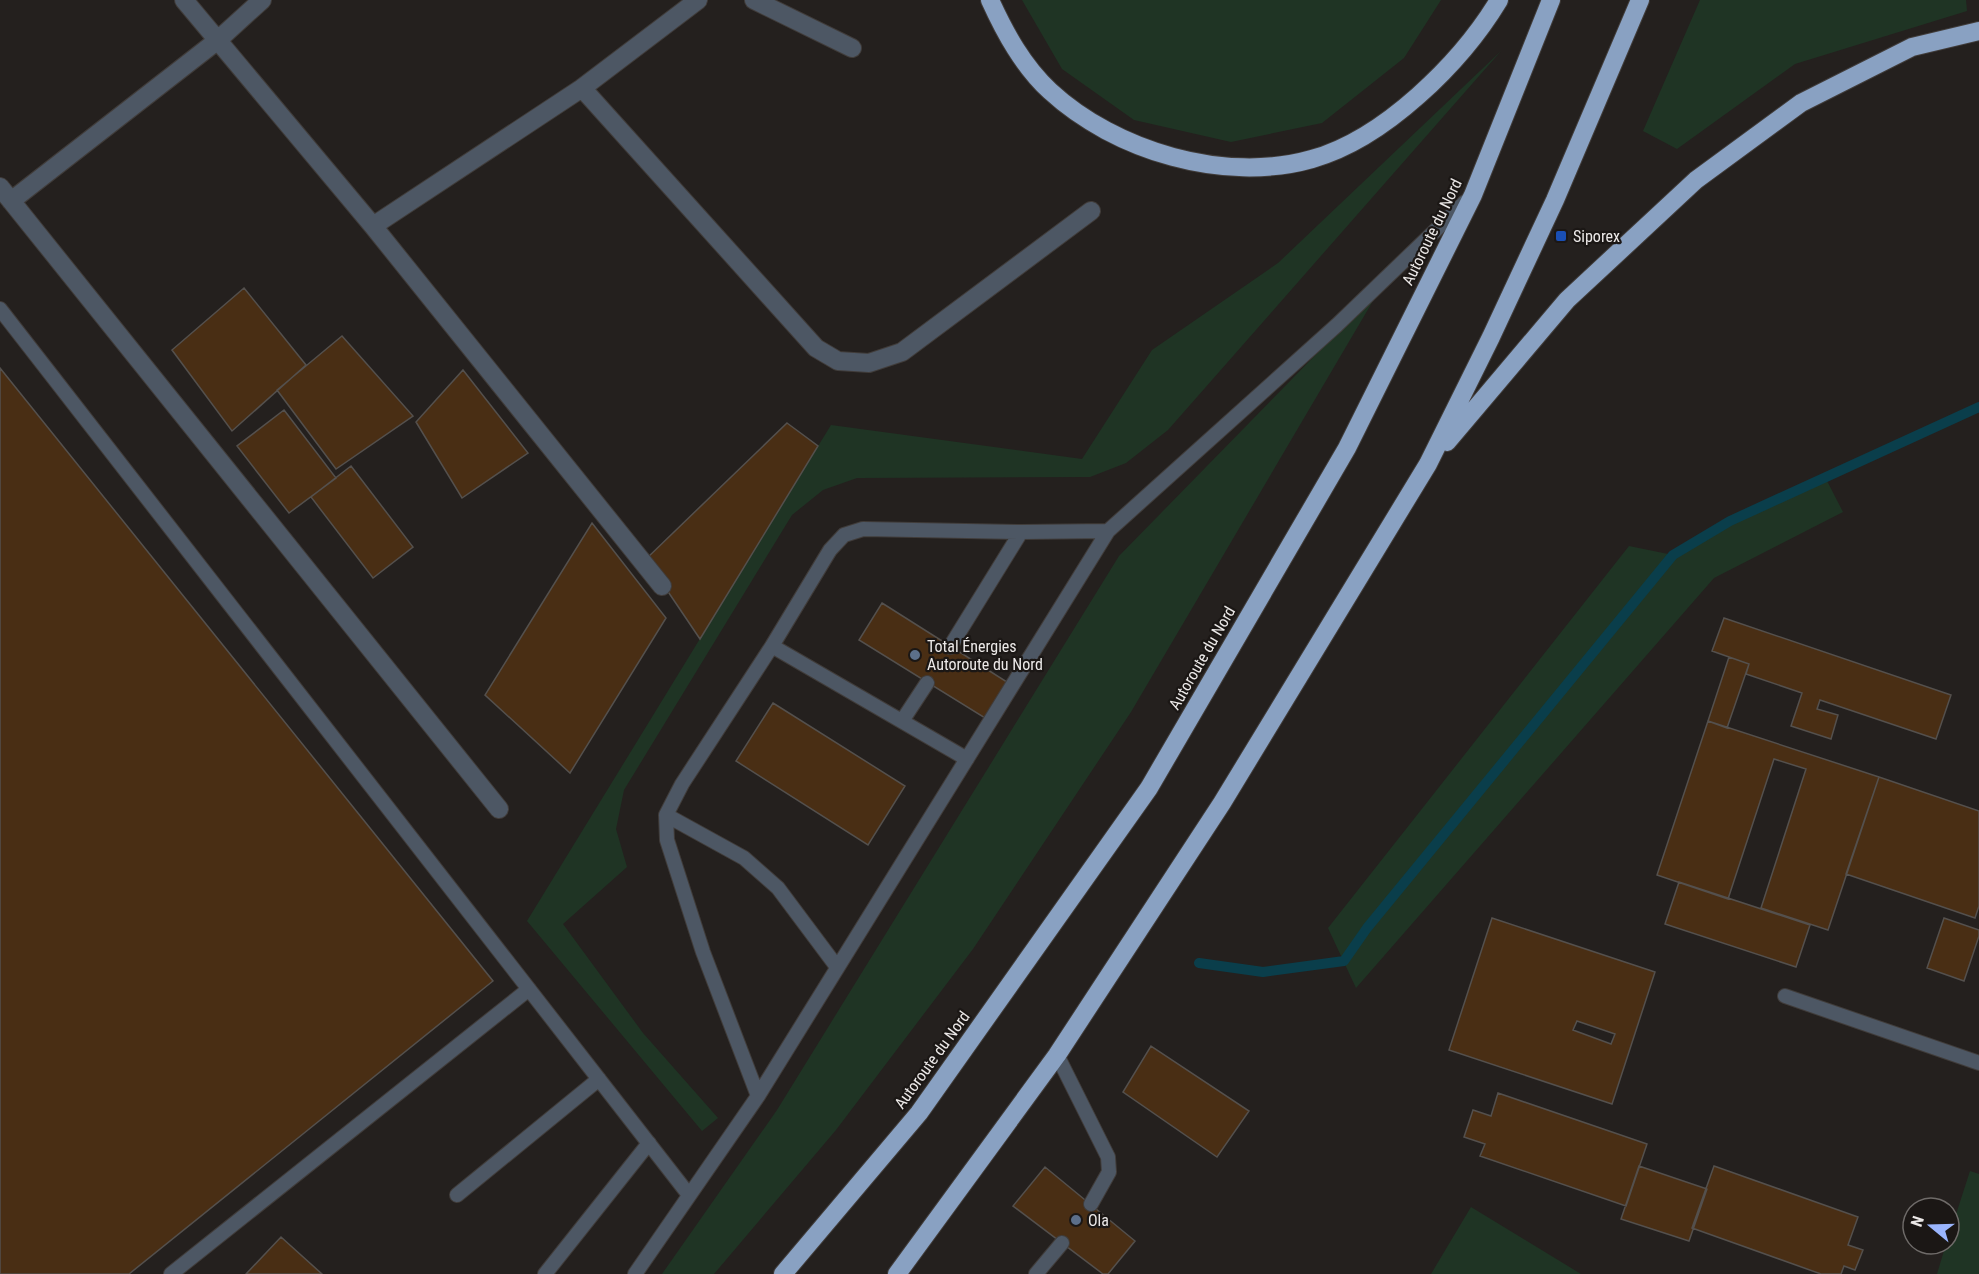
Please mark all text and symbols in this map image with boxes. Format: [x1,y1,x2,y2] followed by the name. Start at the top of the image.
[1398,176,1466,288] street label: Autoroute du Nord
[1573,227,1620,246] place label: Siporex
[1554,229,1568,243] marker: Siporex
[1165,603,1239,713] street label: Autoroute du Nord
[927,637,1043,674] place label: Total Énergies Autoroute du Nord
[908,648,922,662] marker: Total Énergies Autoroute du Nord
[890,1008,974,1112] street label: Autoroute du Nord
[1901,1196,1961,1256] north arrow
[1088,1211,1109,1230] place label: Ola
[1069,1213,1083,1227] marker: Ola
[1907,1214,1928,1229] text: N

